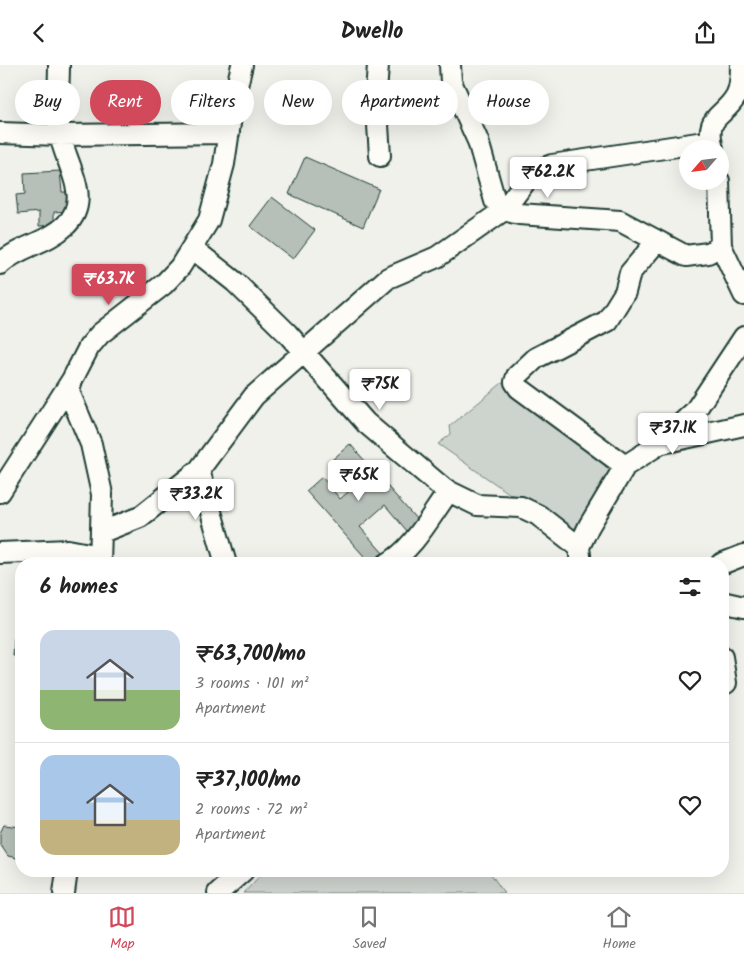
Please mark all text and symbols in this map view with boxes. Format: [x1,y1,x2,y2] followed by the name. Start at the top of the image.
[341,15,403,50] text: Dwello
[25,19,53,47] icon: back
[691,19,719,47] icon: share
[15,80,80,125] chip: Buy
[90,80,161,125] chip: Rent
[171,80,254,125] chip: Filters
[264,80,332,125] chip: New
[342,80,458,125] chip: Apartment
[468,80,549,125] chip: House
[679,140,729,190] north arrow
[679,140,729,190] map controls
[507,157,589,199] pin: ₹62.2K
[521,160,575,185] text: ₹62.2K
[68,263,150,306] pin: ₹63.7K
[83,267,135,292] text: ₹63.7K
[350,369,410,411] pin: ₹75K
[360,372,400,397] text: ₹75K
[632,413,714,455] pin: ₹37.1K
[649,416,697,441] text: ₹37.1K
[329,459,389,502] pin: ₹65K
[339,463,379,488] text: ₹65K
[155,479,237,521] pin: ₹33.2K
[169,482,223,507] text: ₹33.2K
[40,571,118,604] text: 6 homes
[676,573,704,601] icon: filters
[195,638,306,671] text: ₹63,700/mo
[80,650,140,710] icon: home
[676,666,704,694] icon: heart
[195,671,309,696] text: 3 rooms · 101 m²
[195,696,266,721] text: Apartment
[195,764,301,797] text: ₹37,100/mo
[80,775,140,835] icon: home
[676,791,704,819] icon: heart
[195,797,307,822] text: 2 rooms · 72 m²
[195,822,266,847] text: Apartment
[108,903,136,955] tab: Map
[353,903,386,955] tab: Saved
[603,903,636,955] tab: Home

